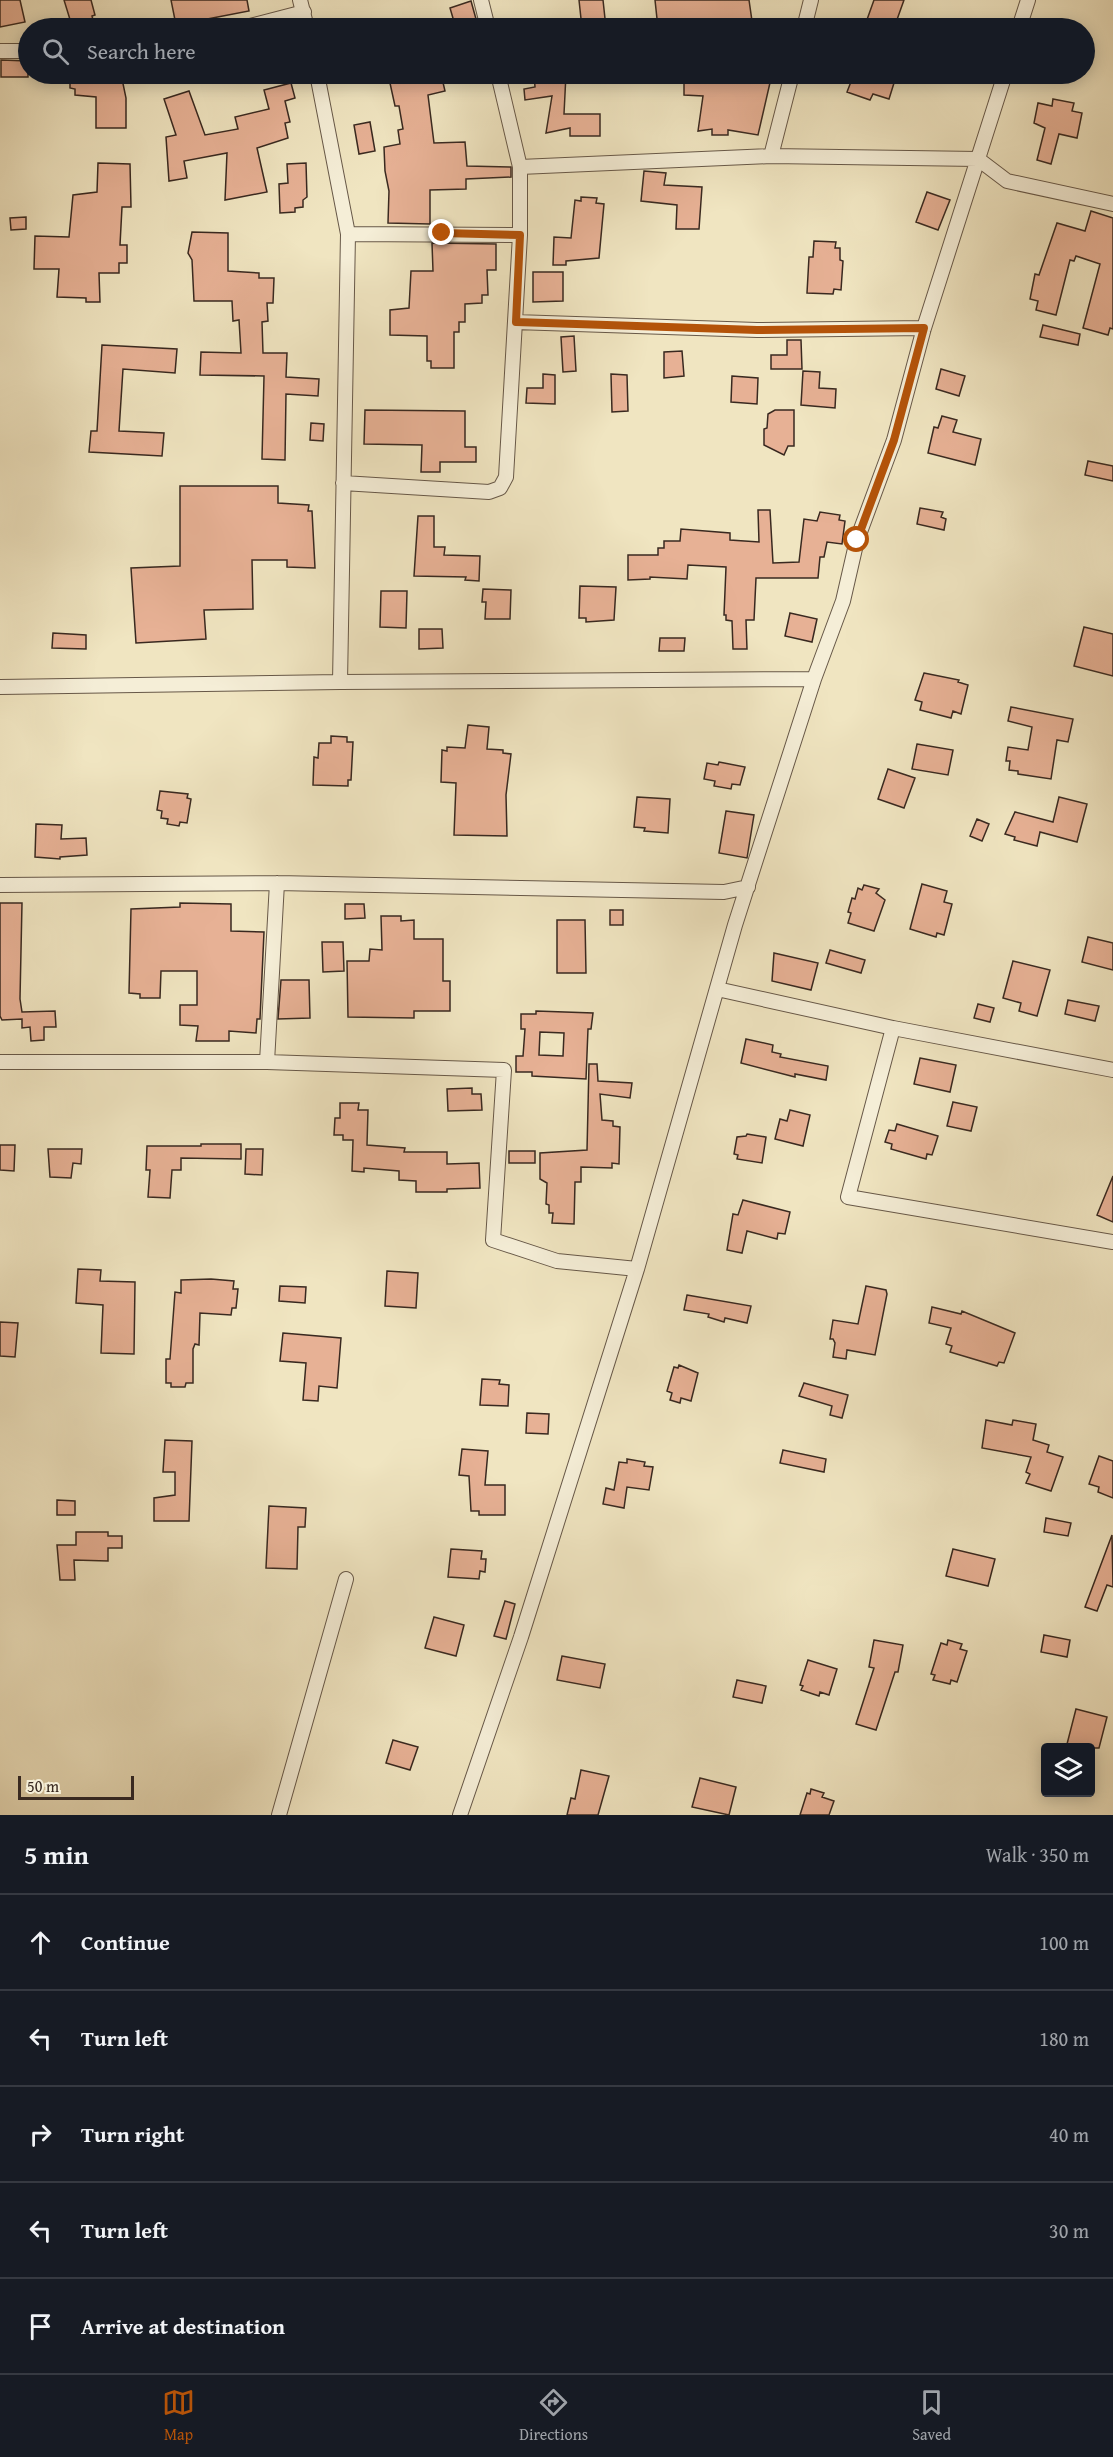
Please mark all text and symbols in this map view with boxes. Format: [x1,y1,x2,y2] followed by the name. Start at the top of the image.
[18,18,1095,84] search box
[39,35,72,68] icon: search
[87,35,196,67] text: Search here
[428,219,454,245] route end
[843,526,869,552] route start
[1041,1743,1095,1797] map controls
[1041,1743,1095,1797] button: layers
[18,1773,134,1800] scale bar
[27,1774,59,1798] text: 50 m
[24,1835,89,1874] text: 5 min
[986,1840,1089,1869] text: Walk · 350 m
[24,1926,57,1959] icon: ahead
[81,1926,170,1958] text: Continue
[1039,1928,1089,1957] text: 100 m
[24,2022,57,2055] icon: left
[81,2022,168,2054] text: Turn left
[1039,2024,1089,2053] text: 180 m
[24,2118,57,2151] icon: right
[81,2118,184,2150] text: Turn right
[1049,2120,1089,2149] text: 40 m
[24,2214,57,2247] icon: left
[81,2214,168,2246] text: Turn left
[1049,2216,1089,2245] text: 30 m
[24,2310,57,2343] icon: arrive
[81,2310,285,2342] text: Arrive at destination
[162,2386,195,2446] tab: Map
[519,2386,588,2446] tab: Directions
[912,2386,951,2446] tab: Saved

